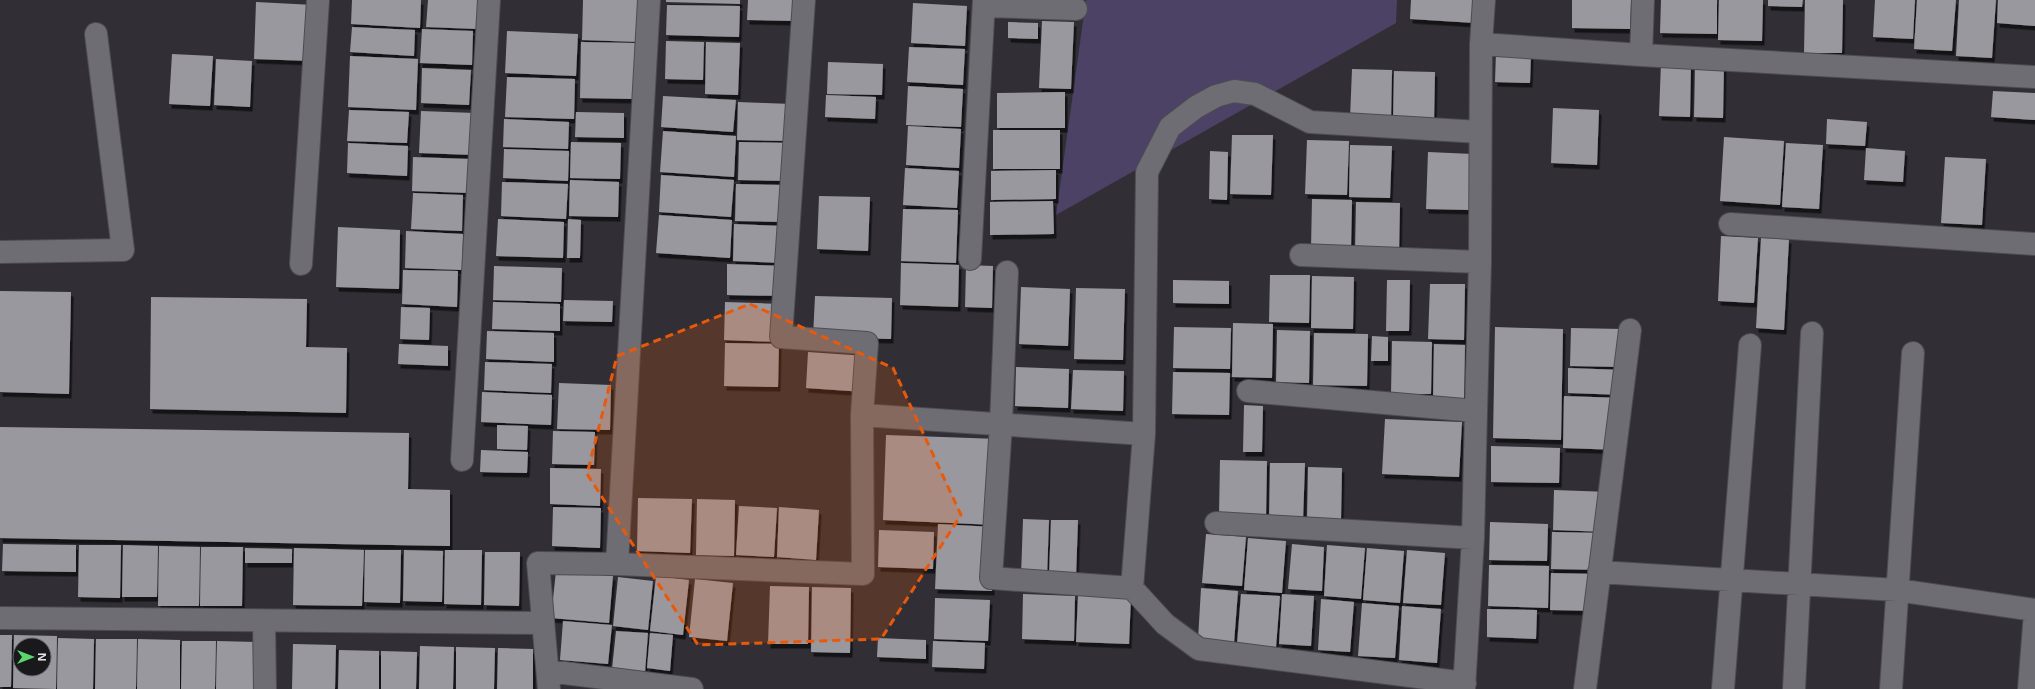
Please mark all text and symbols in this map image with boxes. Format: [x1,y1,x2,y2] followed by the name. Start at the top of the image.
[12,637,52,677] north arrow
[35,653,50,661] text: N

